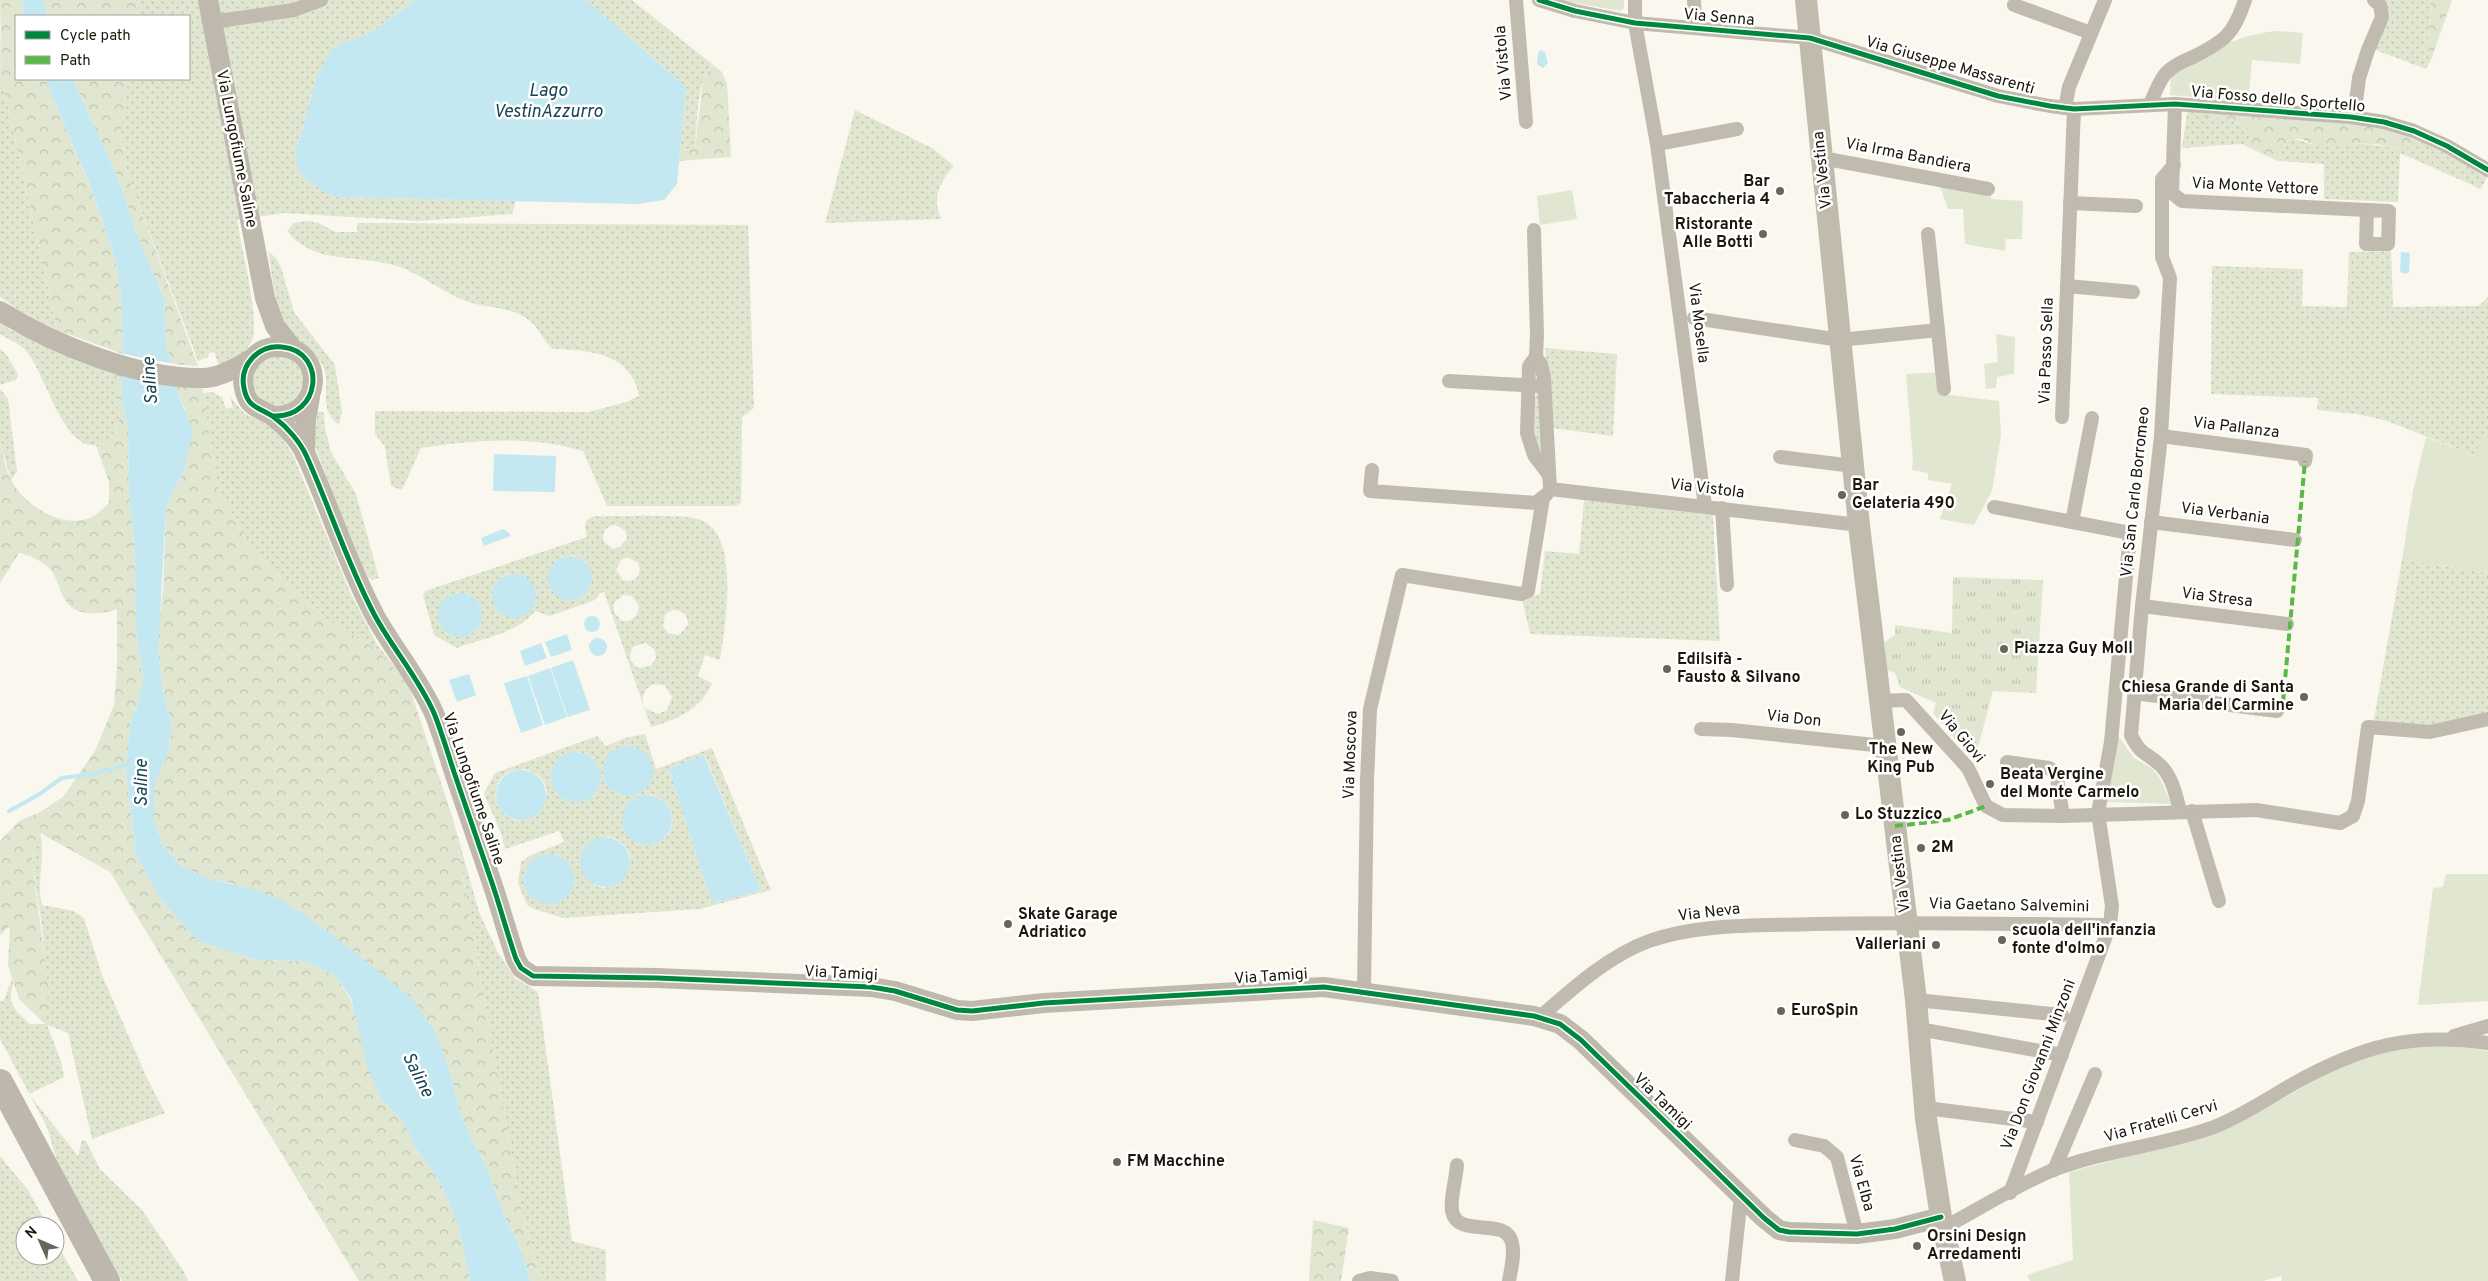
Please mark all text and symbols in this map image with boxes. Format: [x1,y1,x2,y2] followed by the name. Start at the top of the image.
[1683,5,1755,31] street label: Via Senna
[15,15,190,80] legend
[1491,25,1517,101] street label: Via Vistola
[60,27,131,46] text: Cycle path
[1863,32,2037,100] street label: Via Giuseppe Massarenti
[60,52,91,71] text: Path
[211,68,261,230] street label: Via Lungofiume Saline
[494,80,603,124] water label: Lago VestinAzzurro
[2190,82,2366,118] street label: Via Fosso dello Sportello
[1809,130,1837,210] street label: Via Vestina
[1843,134,1973,178] street label: Via Irma Bandiera
[1664,172,1770,210] place label: Bar Tabaccheria 4
[2191,174,2319,200] street label: Via Monte Vettore
[1774,185,1786,197] marker: Bar Tabaccheria 4
[1675,215,1753,253] place label: Ristorante Alle Botti
[1757,228,1769,240] marker: Ristorante Alle Botti
[1683,282,1713,364] street label: Via Mosella
[2035,297,2059,405] street label: Via Passo Sella
[138,356,164,406] water label: Saline
[2117,406,2155,578] street label: Via San Carlo Borromeo
[2191,413,2281,443] street label: Via Pallanza
[1668,474,1746,504] street label: Via Vistola
[1852,476,1955,514] place label: Bar Gelateria 490
[1836,489,1848,501] marker: Bar Gelateria 490
[2180,499,2270,529] street label: Via Verbania
[2180,584,2254,612] street label: Via Stresa
[2014,639,2133,659] place label: Piazza Guy Moll
[1998,643,2010,655] marker: Piazza Guy Moll
[1677,650,1801,688] place label: Edilsifà - Fausto & Silvano
[1661,663,1673,675] marker: Edilsifà - Fausto & Silvano
[2121,678,2294,716] place label: Chiesa Grande di Santa Maria del Carmine
[2298,691,2310,703] marker: Chiesa Grande di Santa Maria del Carmine
[1765,706,1823,732] street label: Via Don
[1933,706,1989,768] street label: Via Giovi
[437,710,509,868] street label: Via Lungofiume Saline
[1339,710,1363,800] street label: Via Moscova
[1895,726,1907,738] marker: The New King Pub
[1867,740,1935,778] place label: The New King Pub
[131,758,154,807] water label: Saline
[2000,765,2139,803] place label: Beata Vergine del Monte Carmelo
[1984,778,1996,790] marker: Beata Vergine del Monte Carmelo
[1855,805,1942,825] place label: Lo Stuzzico
[1839,809,1851,821] marker: Lo Stuzzico
[1886,834,1916,914] street label: Via Vestina
[1931,838,1954,858] place label: 2M
[1915,842,1927,854] marker: 2M
[1928,895,2090,917] street label: Via Gaetano Salvemini
[1677,899,1741,927] street label: Via Neva
[1018,905,1118,943] place label: Skate Garage Adriatico
[1002,918,1014,930] marker: Skate Garage Adriatico
[2012,921,2156,959] place label: scuola dell'infanzia fonte d'olmo
[1996,934,2008,946] marker: scuola dell'infanzia fonte d'olmo
[1855,935,1926,955] place label: Valleriani
[1930,939,1942,951] marker: Valleriani
[804,962,878,986] street label: Via Tamigi
[1234,964,1308,990] street label: Via Tamigi
[1997,977,2081,1153] street label: Via Don Giovanni Minzoni
[1791,1001,1859,1021] place label: EuroSpin
[1775,1005,1787,1017] marker: EuroSpin
[396,1048,438,1102] water label: Saline
[1629,1069,1695,1135] street label: Via Tamigi
[2102,1096,2220,1148] street label: Via Fratelli Cervi
[1127,1152,1225,1172] place label: FM Macchine
[1843,1152,1879,1214] street label: Via Elba
[1111,1156,1123,1168] marker: FM Macchine
[15,1216,65,1266] north arrow
[22,1223,41,1242] text: N
[1927,1227,2027,1265] place label: Orsini Design Arredamenti
[1911,1240,1923,1252] marker: Orsini Design Arredamenti

